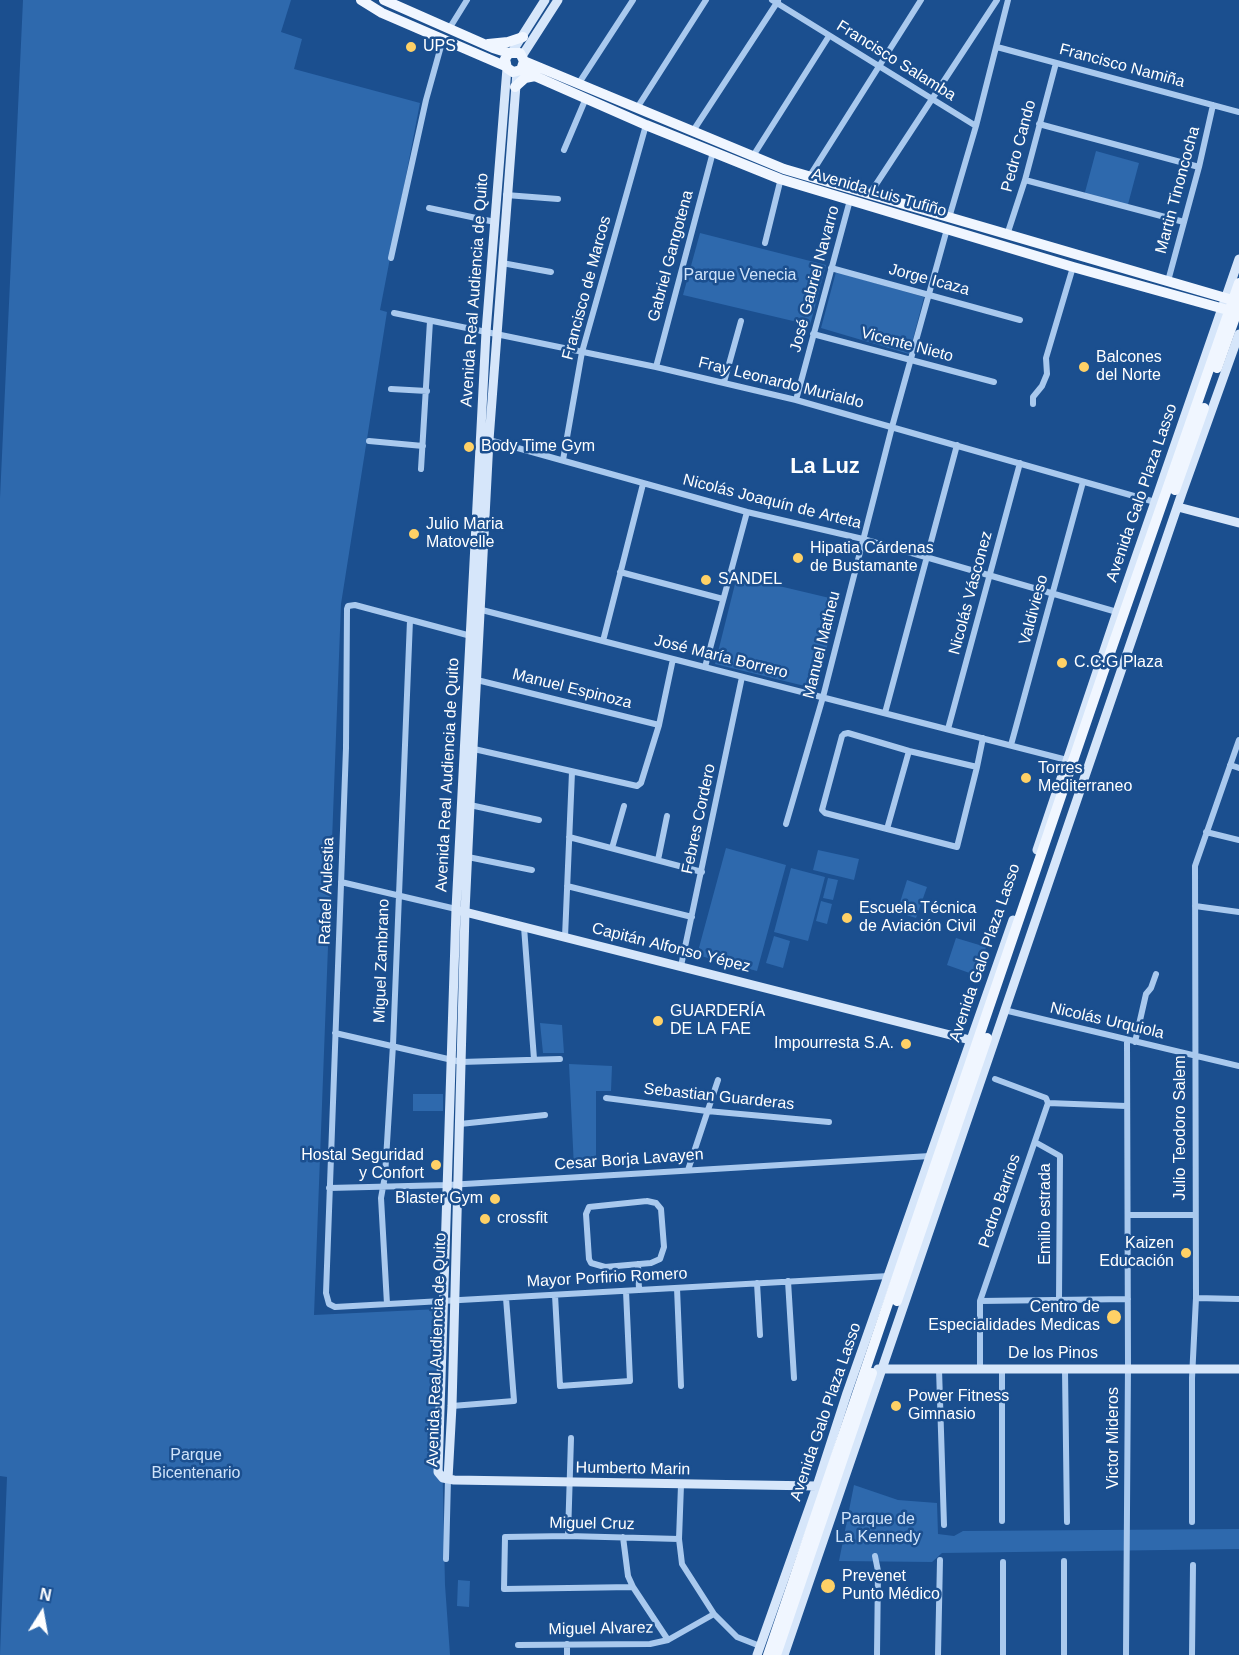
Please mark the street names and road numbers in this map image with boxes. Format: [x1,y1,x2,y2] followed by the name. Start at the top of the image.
[833,17,959,105] street label: Francisco Salamba
[1057,40,1187,92] street label: Francisco Namiña
[998,98,1040,194] street label: Pedro Cando
[1152,124,1204,256] street label: Martin Tinoncocha
[809,165,949,221] street label: Avenida Luis Tufiño
[457,172,493,408] street label: Avenida Real Audiencia de Quito
[644,188,698,324] street label: Gabriel Gangotena
[786,204,844,354] street label: José Gabriel Navarro
[559,214,615,362] street label: Francisco de Marcos
[887,260,971,300] street label: Jorge Icaza
[859,323,955,367] street label: Vicente Nieto
[696,353,866,413] street label: Fray Leonardo Murialdo
[1102,401,1182,585] street label: Avenida Galo Plaza Lasso
[681,471,863,533] street label: Nicolás Joaquín de Arteta
[945,529,997,657] street label: Nicolás Vásconez
[1015,573,1053,647] street label: Valdivieso
[799,589,845,701] street label: Manuel Matheu
[652,631,790,683] street label: José María Borrero
[432,657,464,893] street label: Avenida Real Audiencia de Quito
[510,665,634,713] street label: Manuel Espinoza
[678,762,720,876] street label: Febres Cordero
[316,837,338,945] street label: Rafael Aulestia
[945,861,1025,1045] street label: Avenida Galo Plaza Lasso
[370,898,394,1024] street label: Miguel Zambrano
[590,919,752,977] street label: Capitán Alfonso Yépez
[1048,999,1166,1043] street label: Nicolás Urquiola
[1171,1056,1191,1200] street label: Julio Teodoro Salem
[643,1080,795,1114] street label: Sebastian Guarderas
[554,1145,704,1175] street label: Cesar Borja Lavayen
[975,1152,1025,1250] street label: Pedro Barrios
[1036,1163,1056,1265] street label: Emilio estrada
[423,1232,451,1468] street label: Avenida Real Audiencia de Quito
[526,1264,688,1292] street label: Mayor Porfirio Romero
[786,1320,866,1504] street label: Avenida Galo Plaza Lasso
[1008,1344,1098,1364] street label: De los Pinos
[1104,1387,1124,1489] street label: Victor Mideros
[575,1458,691,1480] street label: Humberto Marin
[549,1514,635,1534] street label: Miguel Cruz
[548,1618,654,1640] street label: Miguel Alvarez

